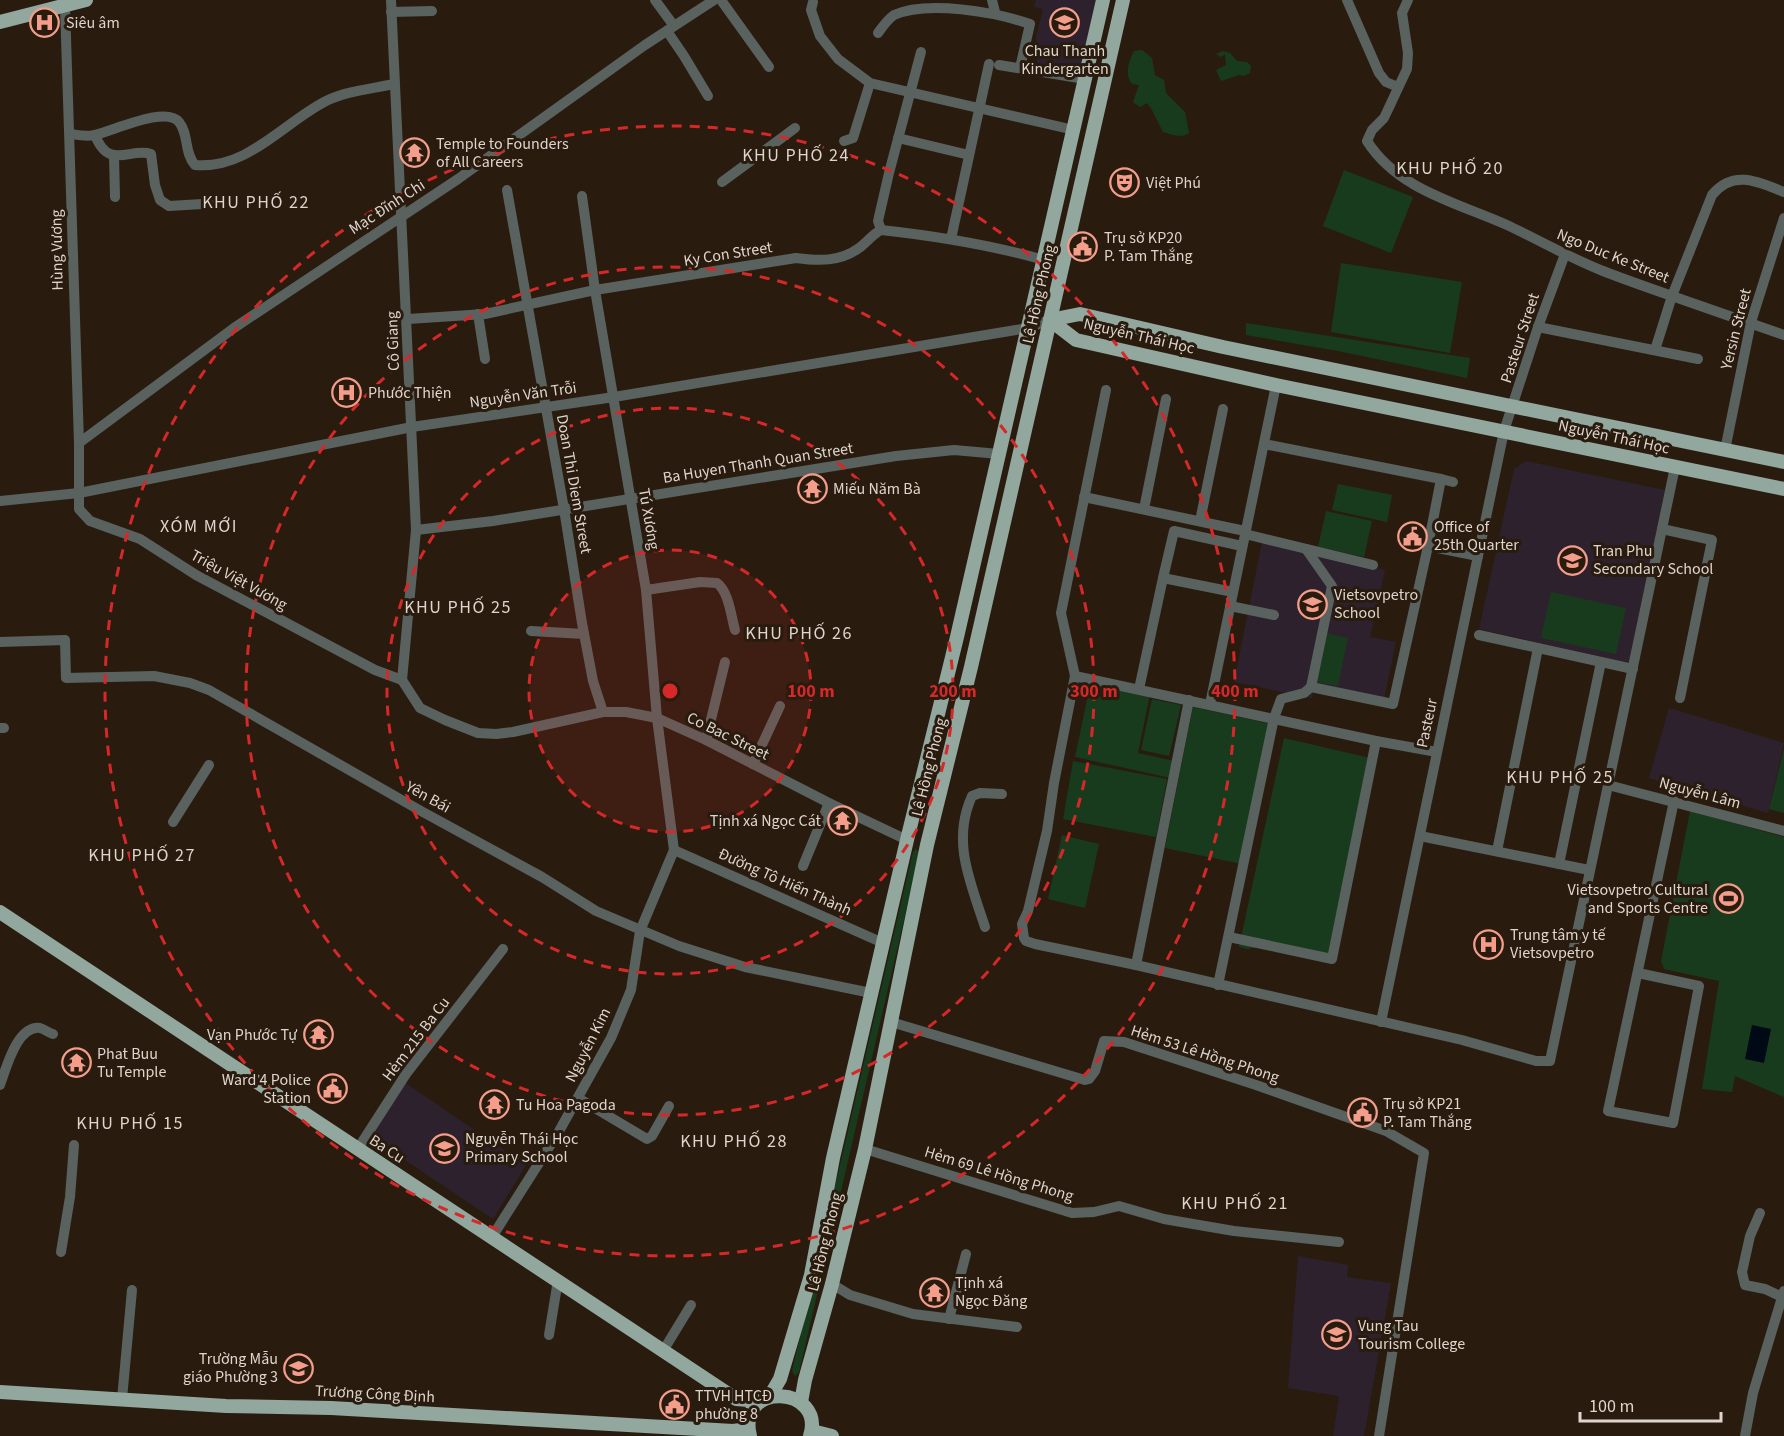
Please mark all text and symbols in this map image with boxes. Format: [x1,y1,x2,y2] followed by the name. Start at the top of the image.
[29,7,61,39] hospital icon: Siêu âm
[1049,7,1081,39] school or university icon: Chau Thanh Kindergarten
[66,12,120,34] place label: Siêu âm
[1021,40,1109,80] place label: Chau Thanh Kindergarten
[436,133,569,173] place label: Temple to Founders of All Careers
[399,137,431,169] temple icon: Temple to Founders of All Careers
[742,143,850,168] district label: KHU PHỐ 24
[1396,156,1504,181] district label: KHU PHỐ 20
[1109,167,1141,199] theatre icon: Việt Phú
[1146,172,1201,194] place label: Việt Phú
[345,174,429,240] street label: Mạc Đĩnh Chi
[202,190,310,215] district label: KHU PHỐ 22
[45,209,69,291] street label: Hùng Vương
[1553,223,1673,289] street label: Ngo Duc Ke Street
[1104,227,1193,267] place label: Trụ sở KP20 P. Tam Thắng
[1067,231,1099,263] public building icon: Trụ sở KP20 P. Tam Thắng
[682,236,774,272] street label: Ky Con Street
[1017,242,1061,346] street label: Lê Hồng Phong
[1715,285,1757,373] street label: Yersin Street
[1495,290,1545,386] street label: Pasteur Street
[381,311,405,371] street label: Cô Giang
[1081,313,1197,359] street label: Nguyễn Thái Học
[331,377,363,409] hospital icon: Phước Thiện
[468,377,578,413] street label: Nguyễn Văn Trỗi
[368,382,452,404] place label: Phước Thiện
[551,413,597,556] street label: Doan Thi Diem Street
[1556,414,1672,460] street label: Nguyễn Thái Học
[661,437,855,489] street label: Ba Huyen Thanh Quan Street
[796,473,828,505] temple icon: Miếu Năm Bà
[833,478,921,500] place label: Miếu Năm Bà
[633,487,665,551] street label: Tú Xương
[160,514,238,539] district label: XÓM MỚI
[1434,516,1519,556] place label: Office of 25th Quarter
[1397,520,1429,552] public building icon: Office of 25th Quarter
[1593,540,1713,580] place label: Tran Phu Secondary School
[187,544,291,616] street label: Triệu Việt Vương
[1556,544,1588,576] school or university icon: Tran Phu Secondary School
[1334,584,1418,624] place label: Vietsovpetro School
[1297,588,1329,620] school or university icon: Vietsovpetro School
[404,595,512,620] district label: KHU PHỐ 25
[745,621,853,646] district label: KHU PHỐ 26
[787,679,835,704] text: 100 m
[929,679,977,704] text: 200 m
[1070,679,1118,704] text: 300 m
[1211,679,1259,704] text: 400 m
[660,681,680,701] centre of rings
[1411,696,1443,750] street label: Pasteur
[683,707,773,766] street label: Co Bac Street
[906,715,952,819] street label: Lê Hồng Phong
[1506,765,1614,790] district label: KHU PHỐ 25
[1657,772,1743,814] street label: Nguyễn Lâm
[401,775,454,818] street label: Yên Bái
[826,805,858,837] temple icon: Tịnh xá Ngọc Cát
[710,810,822,832] place label: Tịnh xá Ngọc Cát
[88,843,196,868] district label: KHU PHỐ 27
[715,843,855,921] street label: Đường Tô Hiến Thành
[1567,879,1708,919] place label: Vietsovpetro Cultural and Sports Centre
[1713,883,1745,915] sports icon: Vietsovpetro Cultural and Sports Centre
[1510,924,1607,964] place label: Trung tâm y tế Vietsovpetro
[1473,928,1505,960] hospital icon: Trung tâm y tế Vietsovpetro
[377,992,455,1086] street label: Hẻm 215 Ba Cu
[560,1004,616,1086] street label: Nguyễn Kim
[302,1019,334,1051] temple icon: Vạn Phước Tự
[1128,1020,1282,1088] street label: Hẻm 53 Lê Hồng Phong
[207,1024,297,1046] place label: Vạn Phước Tự
[97,1043,166,1083] place label: Phat Buu Tu Temple
[60,1047,92,1079] temple icon: Phat Buu Tu Temple
[222,1069,311,1109] place label: Ward 4 Police Station
[316,1073,348,1105] public building icon: Ward 4 Police Station
[479,1089,511,1121] temple icon: Tu Hoa Pagoda
[1383,1093,1472,1133] place label: Trụ sở KP21 P. Tam Thắng
[516,1094,616,1116] place label: Tu Hoa Pagoda
[1346,1097,1378,1129] public building icon: Trụ sở KP21 P. Tam Thắng
[76,1111,184,1136] district label: KHU PHỐ 15
[465,1128,578,1168] place label: Nguyễn Thái Học Primary School
[365,1129,409,1169] street label: Ba Cu
[680,1129,788,1154] district label: KHU PHỐ 28
[428,1132,460,1164] school or university icon: Nguyễn Thái Học Primary School
[922,1141,1076,1207] street label: Hẻm 69 Lê Hồng Phong
[802,1190,848,1294] street label: Lê Hồng Phong
[1181,1191,1289,1216] district label: KHU PHỐ 21
[955,1272,1027,1312] place label: Tịnh xá Ngọc Đăng
[918,1276,950,1308] temple icon: Tịnh xá Ngọc Đăng
[1358,1315,1465,1355] place label: Vung Tau Tourism College
[1321,1319,1353,1351] school or university icon: Vung Tau Tourism College
[183,1348,278,1388] place label: Trường Mẫu giáo Phường 3
[283,1352,315,1384] school or university icon: Trường Mẫu giáo Phường 3
[314,1380,436,1408] street label: Trương Công Định
[695,1385,772,1425] place label: TTVH HTCĐ phường 8
[1580,1385,1721,1423] scale bar
[658,1389,690,1421] public building icon: TTVH HTCĐ phường 8
[1589,1394,1634,1419] text: 100 m

